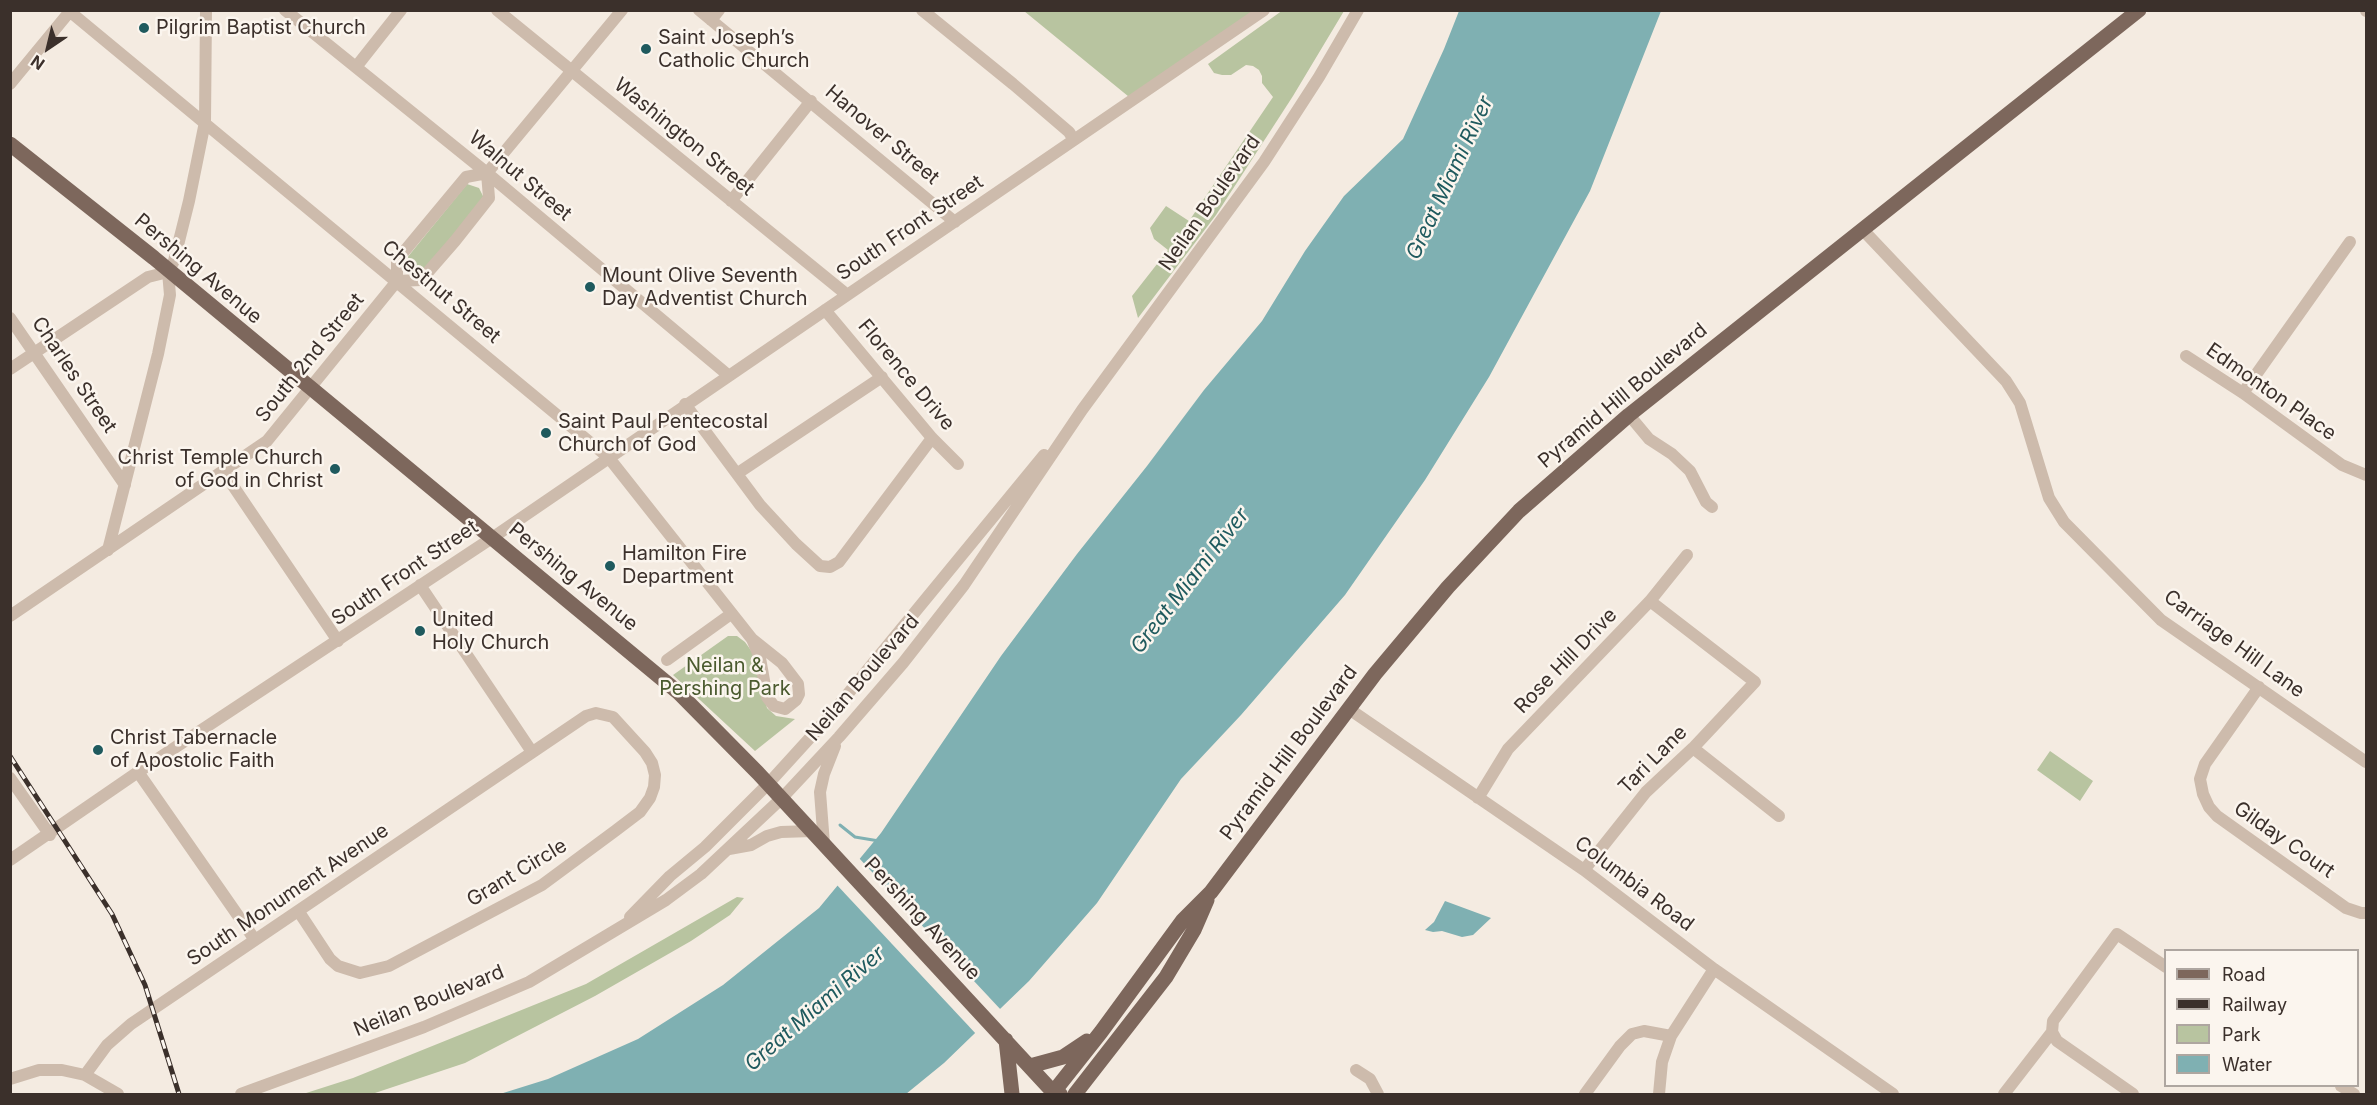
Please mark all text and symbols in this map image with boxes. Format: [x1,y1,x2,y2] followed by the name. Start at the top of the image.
[156,16,366,40] place label: Pilgrim Baptist Church
[18,18,78,78] north arrow
[137,21,151,35] marker: Pilgrim Baptist Church
[658,26,810,73] place label: Saint Joseph’s Catholic Church
[639,42,653,56] marker: Saint Joseph’s Catholic Church
[27,51,48,74] text: N
[609,73,759,201] street label: Washington Street
[820,80,944,190] street label: Hanover Street
[1401,92,1499,264] water label: Great Miami River
[464,126,576,226] street label: Walnut Street
[1154,131,1266,275] street label: Neilan Boulevard
[832,170,988,286] street label: South Front Street
[129,209,267,329] street label: Pershing Avenue
[377,235,505,349] street label: Chestnut Street
[602,264,808,311] place label: Mount Olive Seventh Day Adventist Church
[583,280,597,294] marker: Mount Olive Seventh Day Adventist Church
[251,289,369,427] street label: South 2nd Street
[26,312,122,438] street label: Charles Street
[853,315,959,435] street label: Florence Drive
[1534,318,1712,474] street label: Pyramid Hill Boulevard
[2201,338,2341,446] street label: Edmonton Place
[558,410,768,457] place label: Saint Paul Pentecostal Church of God
[539,426,553,440] marker: Saint Paul Pentecostal Church of God
[118,446,323,493] place label: Christ Temple Church of God in Christ
[328,462,342,476] marker: Christ Temple Church of God in Christ
[1125,503,1255,659] water label: Great Miami River
[327,515,483,631] street label: South Front Street
[504,518,642,636] street label: Pershing Avenue
[622,542,747,589] place label: Hamilton Fire Department
[603,559,617,573] marker: Hamilton Fire Department
[2159,585,2309,703] street label: Carriage Hill Lane
[1510,603,1622,719] street label: Rose Hill Drive
[432,608,549,655] place label: United Holy Church
[801,610,925,746] street label: Neilan Boulevard
[413,624,427,638] marker: United Holy Church
[659,654,791,701] park label: Neilan & Pershing Park
[1215,661,1363,845] street label: Pyramid Hill Boulevard
[1614,721,1692,799] street label: Tari Lane
[110,726,277,773] place label: Christ Tabernacle of Apostolic Faith
[91,743,105,757] marker: Christ Tabernacle of Apostolic Faith
[2229,796,2339,884] street label: Gilday Court
[183,819,393,971] street label: South Monument Avenue
[1570,831,1698,937] street label: Columbia Road
[463,834,571,912] street label: Grant Circle
[859,853,985,985] street label: Pershing Avenue
[740,941,890,1077] water label: Great Miami River
[2164,949,2359,1087] legend
[350,960,508,1042] street label: Neilan Boulevard
[2222,964,2265,985] text: Road
[2222,994,2287,1015] text: Railway
[2222,1024,2261,1045] text: Park
[2222,1054,2272,1075] text: Water

